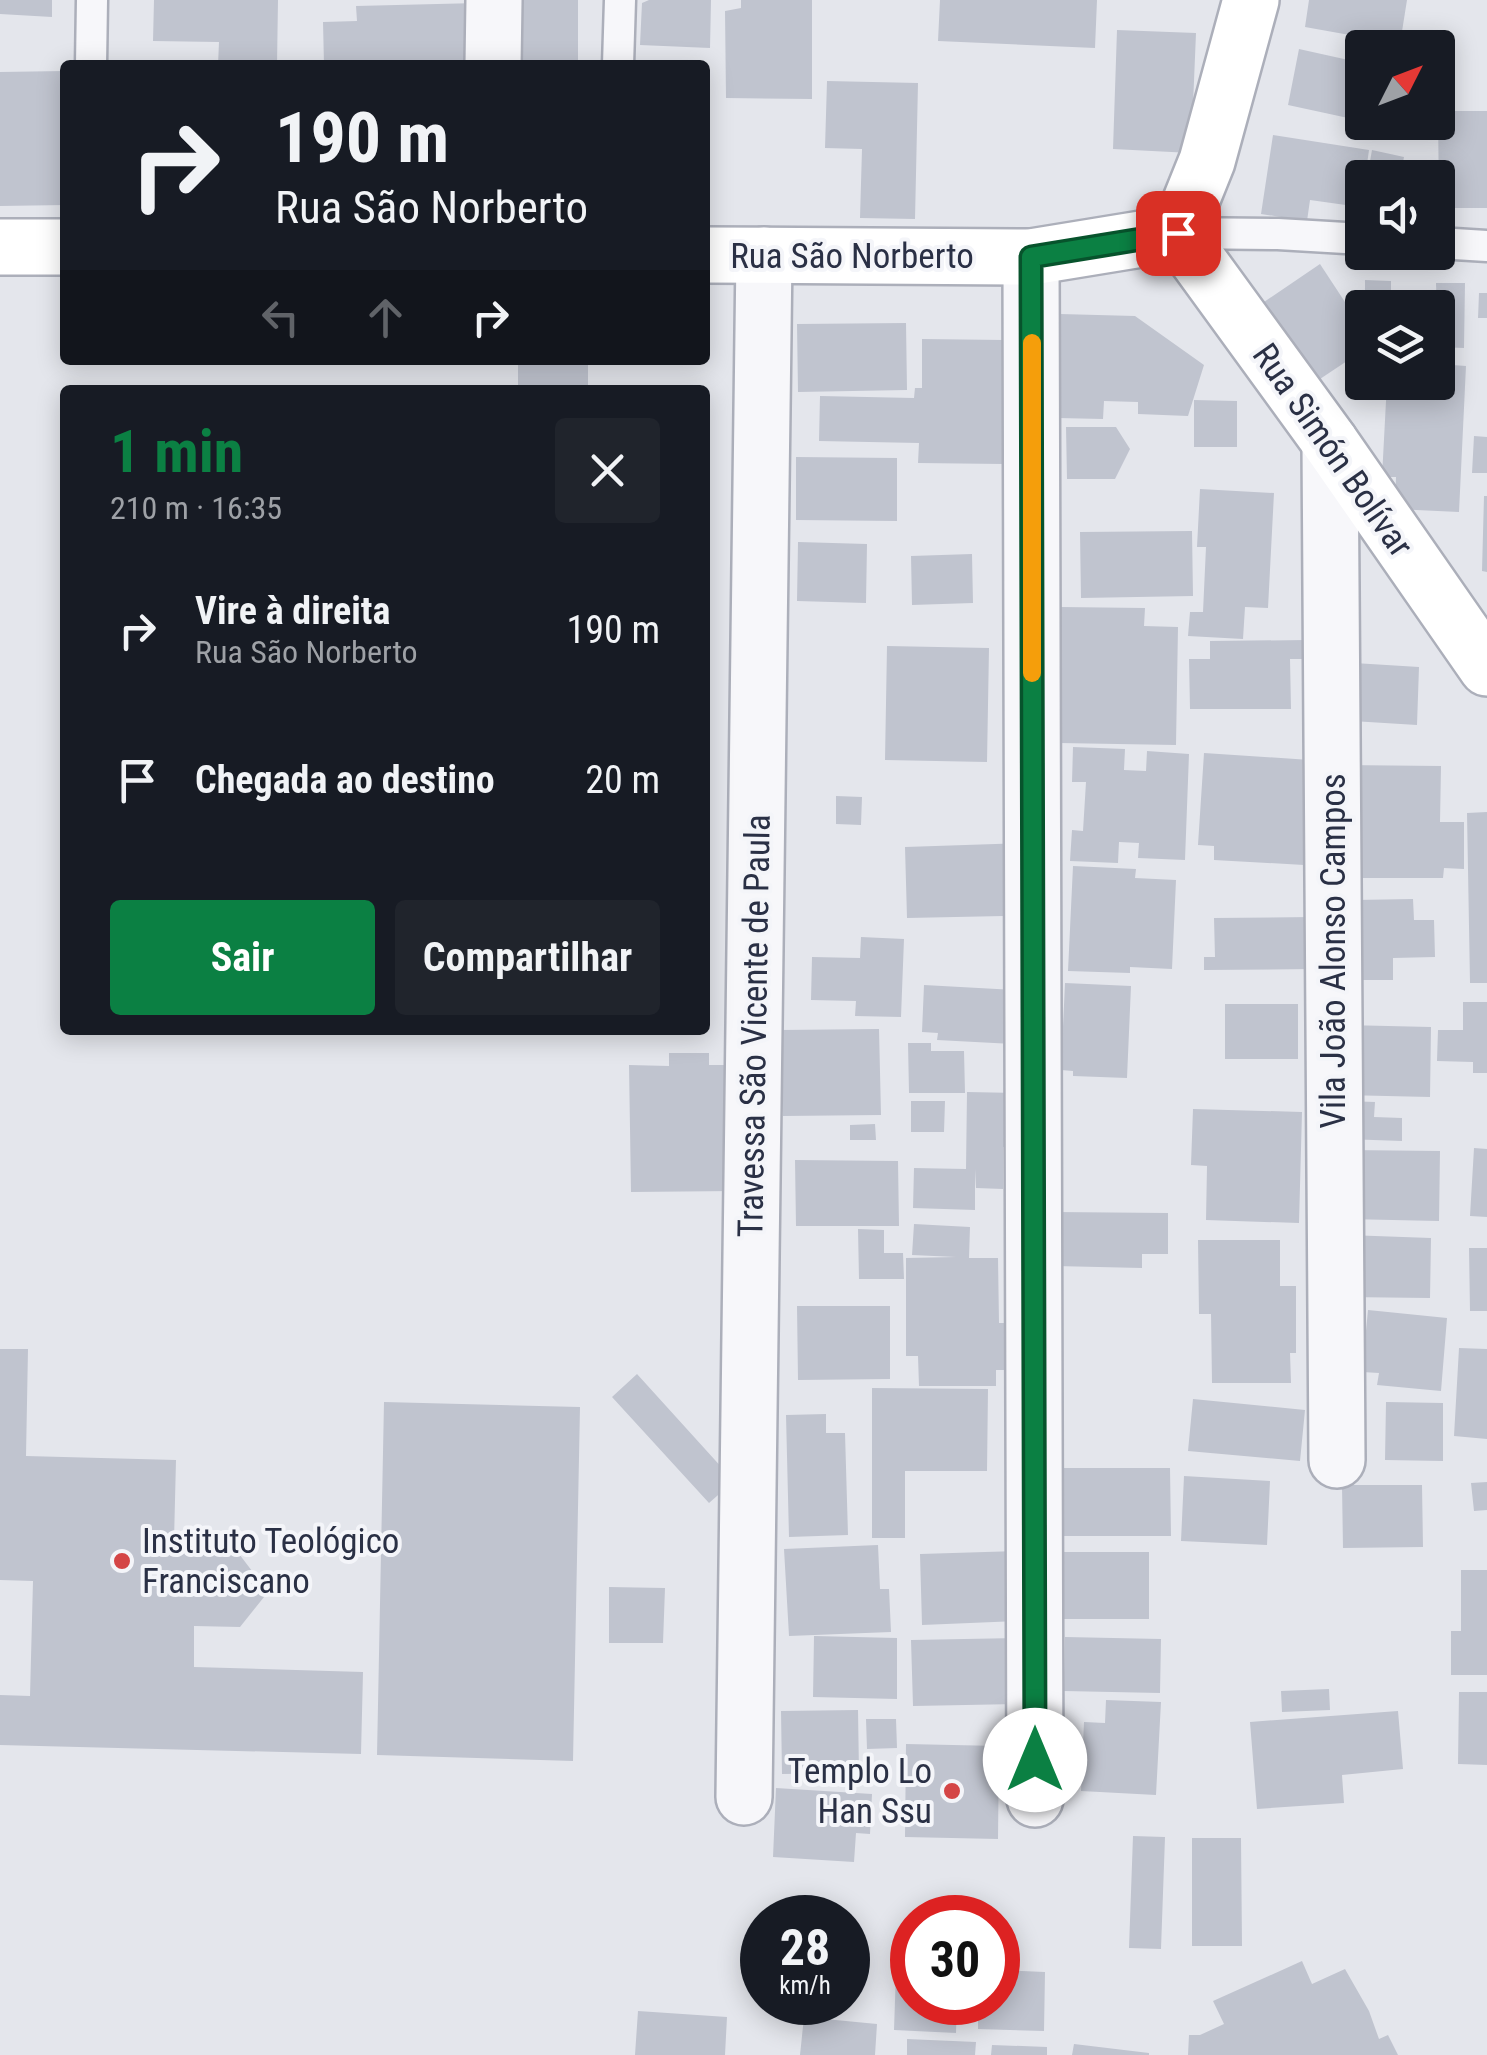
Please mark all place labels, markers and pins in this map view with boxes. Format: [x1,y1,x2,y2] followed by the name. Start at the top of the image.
[1136,191,1221,276] pin
[142,1521,399,1602] place label: Instituto Teológico Franciscano
[111,1550,133,1572] marker: Instituto Teológico Franciscano
[788,1751,932,1832] place label: Templo Lo Han Ssu
[941,1780,963,1802] marker: Templo Lo Han Ssu

